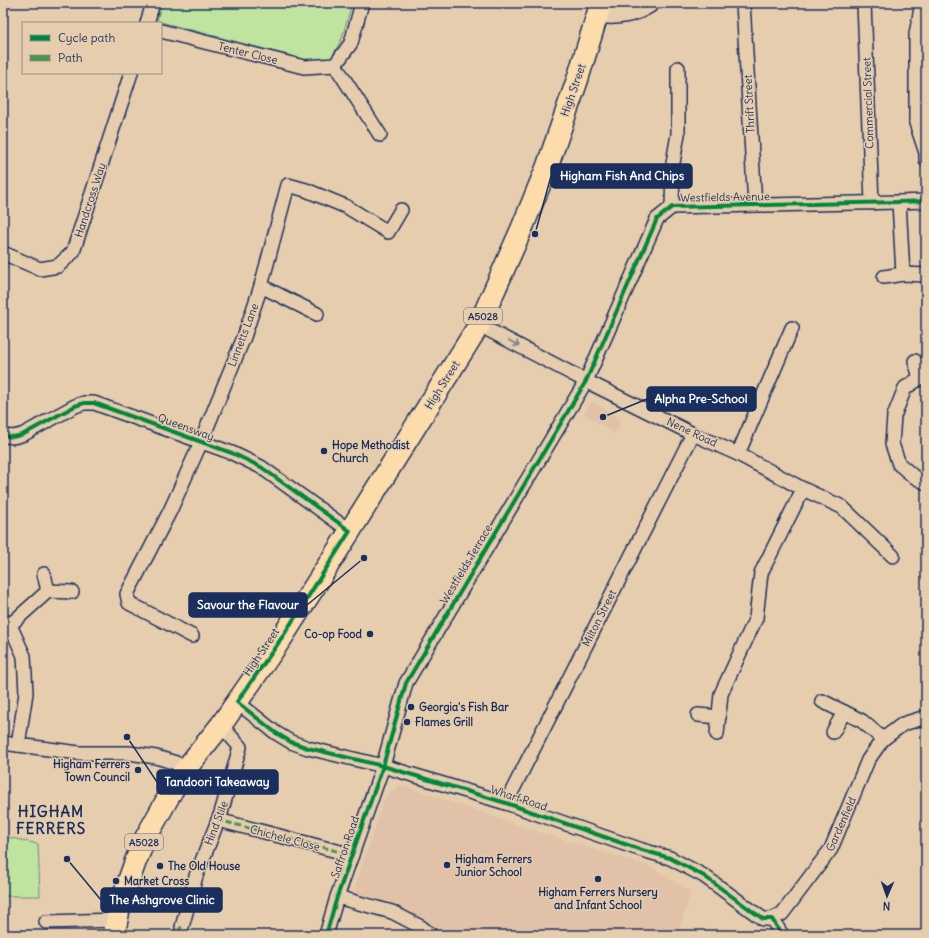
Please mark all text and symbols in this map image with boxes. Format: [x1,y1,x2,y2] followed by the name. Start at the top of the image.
[22,22,162,74] legend
[58,30,115,45] text: Cycle path
[217,39,279,67] street label: Tenter Close
[58,50,83,65] text: Path
[859,57,877,149] street label: Commercial Street
[557,62,589,118] street label: High Street
[740,74,758,133] street label: Thrift Street
[71,161,109,239] street label: Handcross Way
[551,164,692,188] callout: Higham Fish And Chips
[560,168,685,184] text: Higham Fish And Chips
[680,189,770,205] street label: Westfields Avenue
[225,301,262,369] street label: Linnetts Lane
[464,308,502,324] road number: A5028
[507,340,519,347] one-way arrow
[422,358,463,412] street label: High Street
[647,387,756,411] callout: Alpha Pre-School
[655,391,748,407] text: Alpha Pre-School
[156,410,216,444] street label: Queensway
[665,414,720,450] street label: Nene Road
[332,438,410,465] place label: Hope Methodist Church
[319,446,329,456] marker: Hope Methodist Church
[437,522,495,606] street label: Westfields Terrace
[579,587,619,649] street label: Milton Street
[189,593,307,617] callout: Savour the Flavour
[197,597,299,612] text: Savour the Flavour
[240,625,282,679] street label: High Street
[304,627,363,642] place label: Co-op Food
[365,629,375,639] marker: Co-op Food
[419,700,509,715] place label: Georgia's Fish Bar
[406,702,416,712] marker: Georgia's Fish Bar
[415,715,473,729] place label: Flames Grill
[402,717,412,727] marker: Flames Grill
[53,757,130,784] place label: Higham Ferrers Town Council
[133,765,143,775] marker: Higham Ferrers Town Council
[157,770,278,794] callout: Tandoori Takeaway
[164,774,270,790] text: Tandoori Takeaway
[489,782,550,814] street label: Wharf Road
[823,794,859,853] street label: Gardenfield
[201,799,231,847] street label: Hind Stile
[16,802,86,838] district label: HIGHAM FERRERS
[328,814,362,880] street label: Saffron Road
[249,822,322,854] street label: Chichele Close
[125,834,163,850] road number: A5028
[455,852,532,879] place label: Higham Ferrers Junior School
[168,859,240,873] place label: The Old House
[442,860,452,870] marker: Higham Ferrers Junior School
[155,861,165,871] marker: The Old House
[124,874,189,888] place label: Market Cross
[593,874,603,884] marker: Higham Ferrers Nursery and Infant School
[111,876,121,886] marker: Market Cross
[867,876,907,916] north arrow
[538,885,658,912] place label: Higham Ferrers Nursery and Infant School
[101,888,222,912] callout: The Ashgrove Clinic
[109,892,215,908] text: The Ashgrove Clinic
[883,899,891,913] text: N

